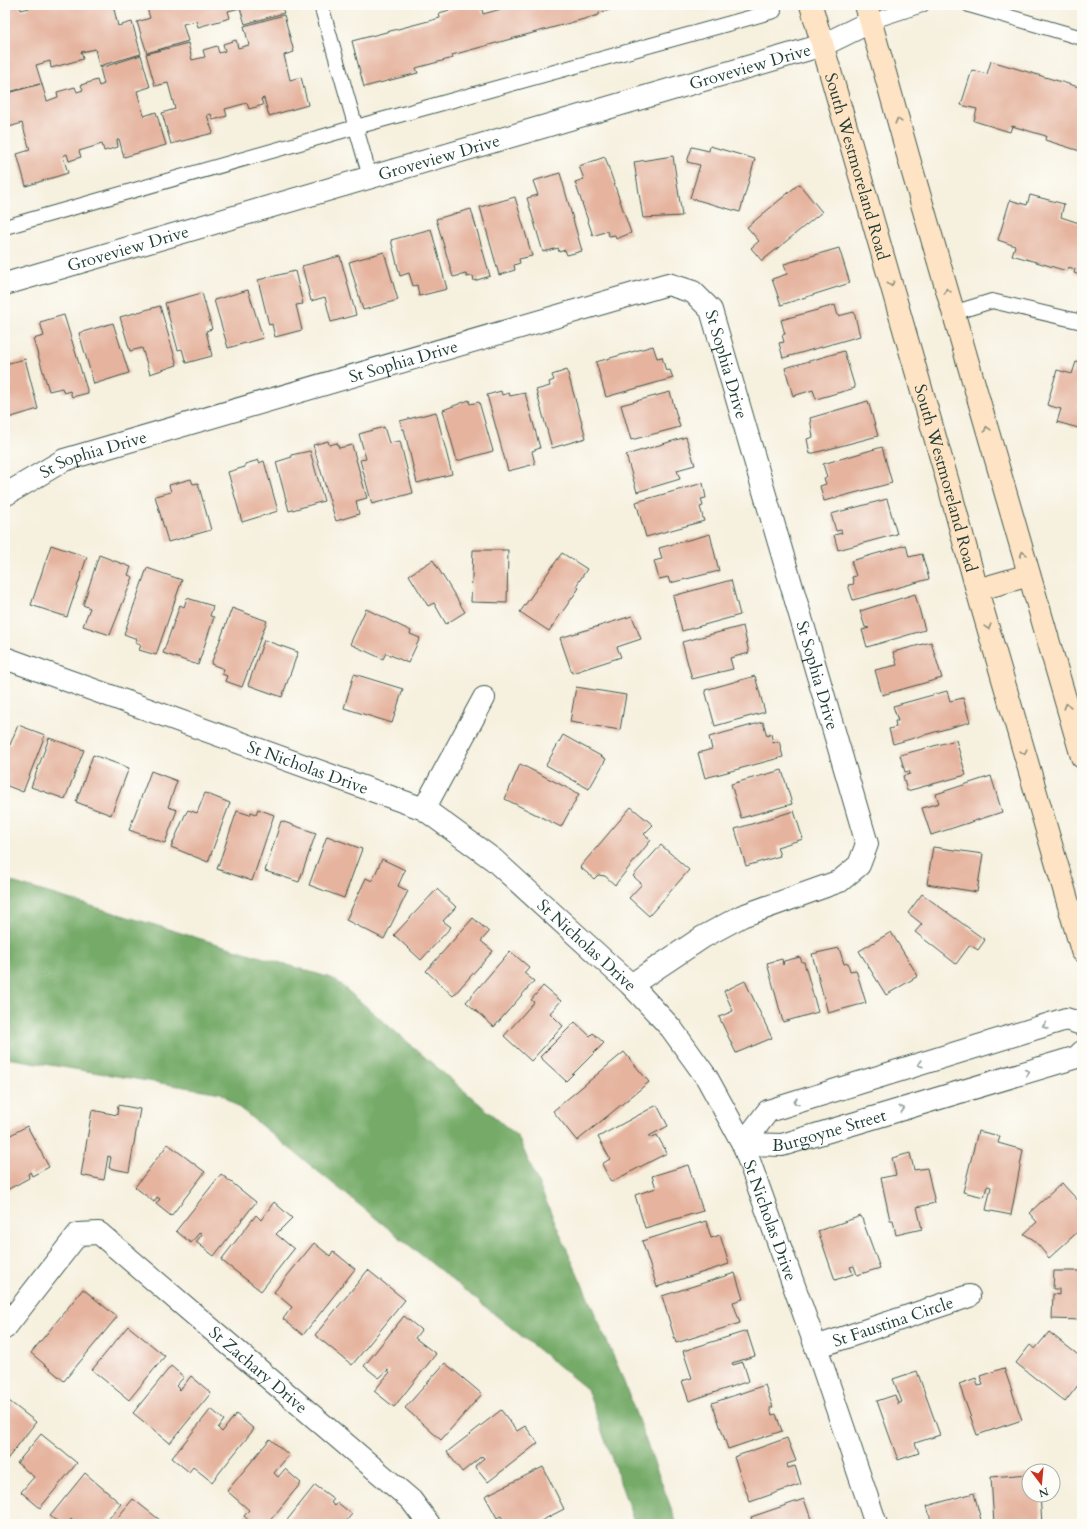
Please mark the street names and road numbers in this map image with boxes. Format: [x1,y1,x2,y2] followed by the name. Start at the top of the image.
[686,38,813,95] street label: Groveview Drive
[820,70,895,263] street label: South Westmoreland Road
[375,129,502,186] street label: Groveview Drive
[64,219,191,277] street label: Groveview Drive
[700,307,754,422] street label: St Sophia Drive
[346,334,461,388] street label: St Sophia Drive
[909,382,983,574] street label: South Westmoreland Road
[35,425,149,484] street label: St Sophia Drive
[791,618,845,733] street label: St Sophia Drive
[244,735,372,800] street label: St Nicholas Drive
[532,894,642,996] street label: St Nicholas Drive
[772,1103,889,1157] street label: Burgoyne Street
[738,1157,803,1284] street label: St Nicholas Drive
[829,1291,956,1352] street label: St Faustina Circle
[204,1321,313,1418] street label: St Zachary Drive

